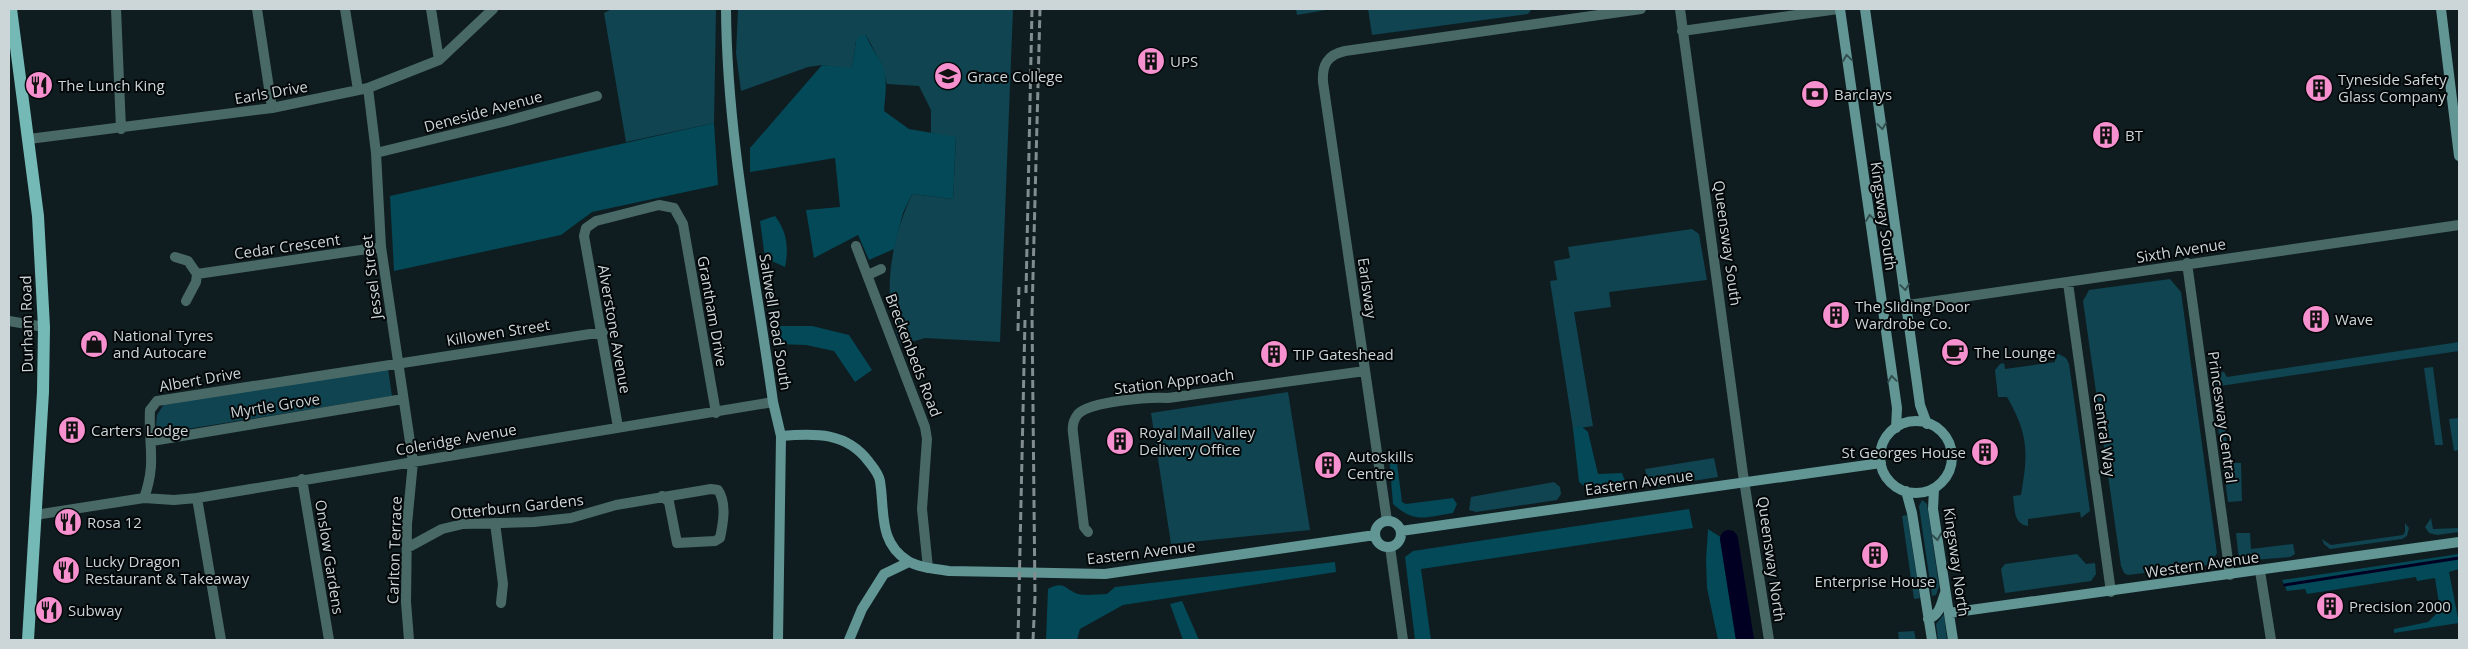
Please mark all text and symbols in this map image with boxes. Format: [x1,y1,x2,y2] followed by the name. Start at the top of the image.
[1136,46,1166,76] building icon: UPS
[1170,51,1198,71] place label: UPS
[1842,53,1852,62] one-way arrow
[933,61,963,91] school or university icon: Grace College
[967,66,1063,86] place label: Grace College
[2338,69,2447,106] place label: Tyneside Safety Glass Company
[24,70,54,100] restaurant icon: The Lunch King
[2304,73,2334,103] building icon: Tyneside Safety Glass Company
[58,75,165,95] place label: The Lunch King
[233,76,309,108] street label: Earls Drive
[1800,79,1830,109] bank icon: Barclays
[1834,84,1892,104] place label: Barclays
[422,86,544,136] street label: Deneside Avenue
[2091,120,2121,150] building icon: BT
[1876,123,1887,131] one-way arrow
[2125,125,2144,145] place label: BT
[1866,160,1902,272] street label: Kingsway South
[1709,179,1747,307] street label: Queensway South
[1865,214,1875,223] one-way arrow
[233,229,341,263] street label: Cedar Crescent
[2135,233,2227,267] street label: Sixth Avenue
[356,234,386,322] street label: Jessel Street
[755,252,797,392] street label: Saltwell Road South
[693,254,733,368] street label: Grantham Drive
[1354,256,1382,320] street label: Earlsway
[594,263,636,395] street label: Alverstone Avenue
[15,275,37,373] street label: Durham Road
[1899,283,1910,291] one-way arrow
[881,290,947,420] street label: Breckenbeds Road
[1855,296,1970,333] place label: The Sliding Door Wardrobe Co.
[1821,300,1851,330] building icon: The Sliding Door Wardrobe Co.
[2301,304,2331,334] building icon: Wave
[2335,309,2373,329] place label: Wave
[445,314,551,350] street label: Killowen Street
[113,325,213,362] place label: National Tyres and Autocare
[79,329,109,359] shop icon: National Tyres and Autocare
[1940,337,1970,367] cafe icon: The Lounge
[1259,339,1289,369] building icon: TIP Gateshead
[1974,342,2056,362] place label: The Lounge
[1293,344,1394,364] place label: TIP Gateshead
[2204,350,2242,484] street label: Princesway Central
[157,362,243,396] street label: Albert Drive
[1113,364,1235,398] street label: Station Approach
[1888,375,1898,384] one-way arrow
[229,388,321,422] street label: Myrtle Grove
[2089,392,2121,479] street label: Central Way
[57,415,87,445] building icon: Carters Lodge
[394,419,518,459] street label: Coleridge Avenue
[91,420,188,440] place label: Carters Lodge
[1139,422,1255,459] place label: Royal Mail Valley Delivery Office
[1105,426,1135,456] building icon: Royal Mail Valley Delivery Office
[1970,437,2000,467] building icon: St Georges House
[1842,442,1966,462] place label: St Georges House
[1347,446,1414,483] place label: Autoskills Centre
[1313,450,1343,480] building icon: Autoskills Centre
[1584,465,1694,499] street label: Eastern Avenue
[449,489,585,523] street label: Otterburn Gardens
[1753,495,1791,623] street label: Queensway North
[382,496,406,604] street label: Carlton Terrace
[311,498,349,616] street label: Onslow Gardens
[1939,506,1975,618] street label: Kingsway North
[53,507,83,537] restaurant icon: Rosa 12
[87,512,142,532] place label: Rosa 12
[1932,533,1942,542] one-way arrow
[1086,535,1196,569] street label: Eastern Avenue
[1860,540,1890,570] building icon: Enterprise House
[2144,546,2260,582] street label: Western Avenue
[85,551,250,588] place label: Lucky Dragon Restaurant & Takeaway
[51,555,81,585] restaurant icon: Lucky Dragon Restaurant & Takeaway
[1815,571,1935,591] place label: Enterprise House
[2315,591,2345,621] building icon: Precision 2000
[34,595,64,625] restaurant icon: Subway
[2349,596,2451,616] place label: Precision 2000
[68,600,123,620] place label: Subway

